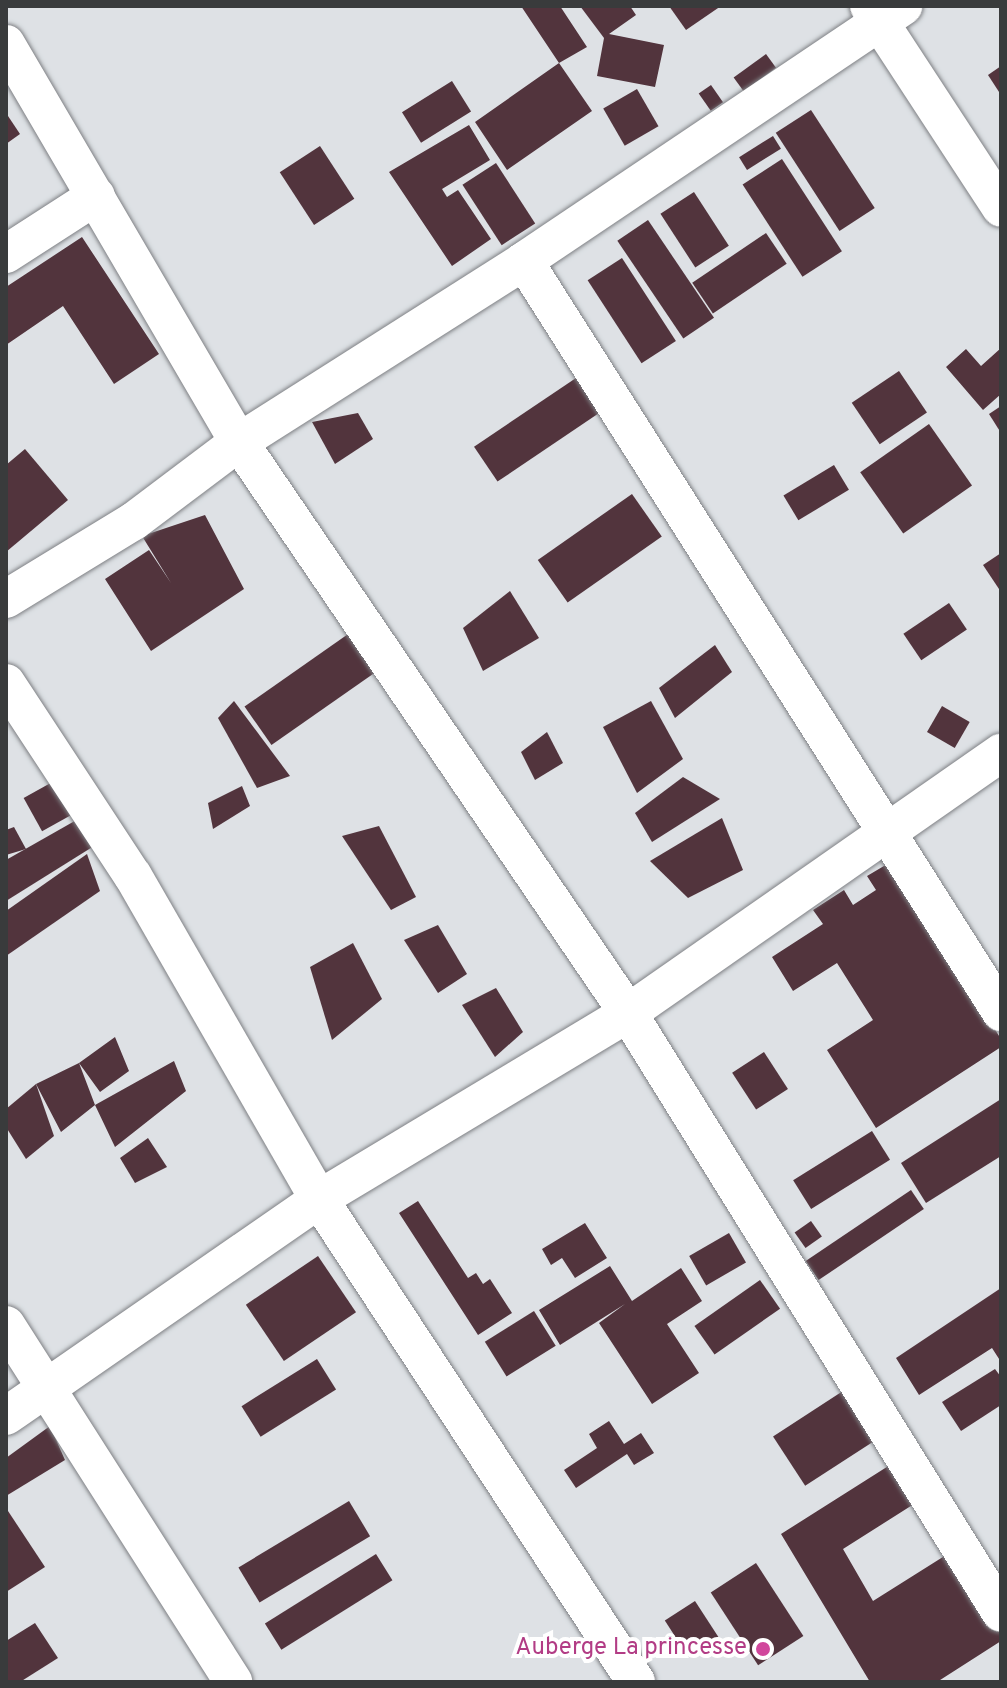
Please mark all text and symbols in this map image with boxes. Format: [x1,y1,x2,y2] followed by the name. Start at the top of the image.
[515,1635,747,1663] place label: Auberge La princesse
[754,1640,772,1658] marker: Auberge La princesse

